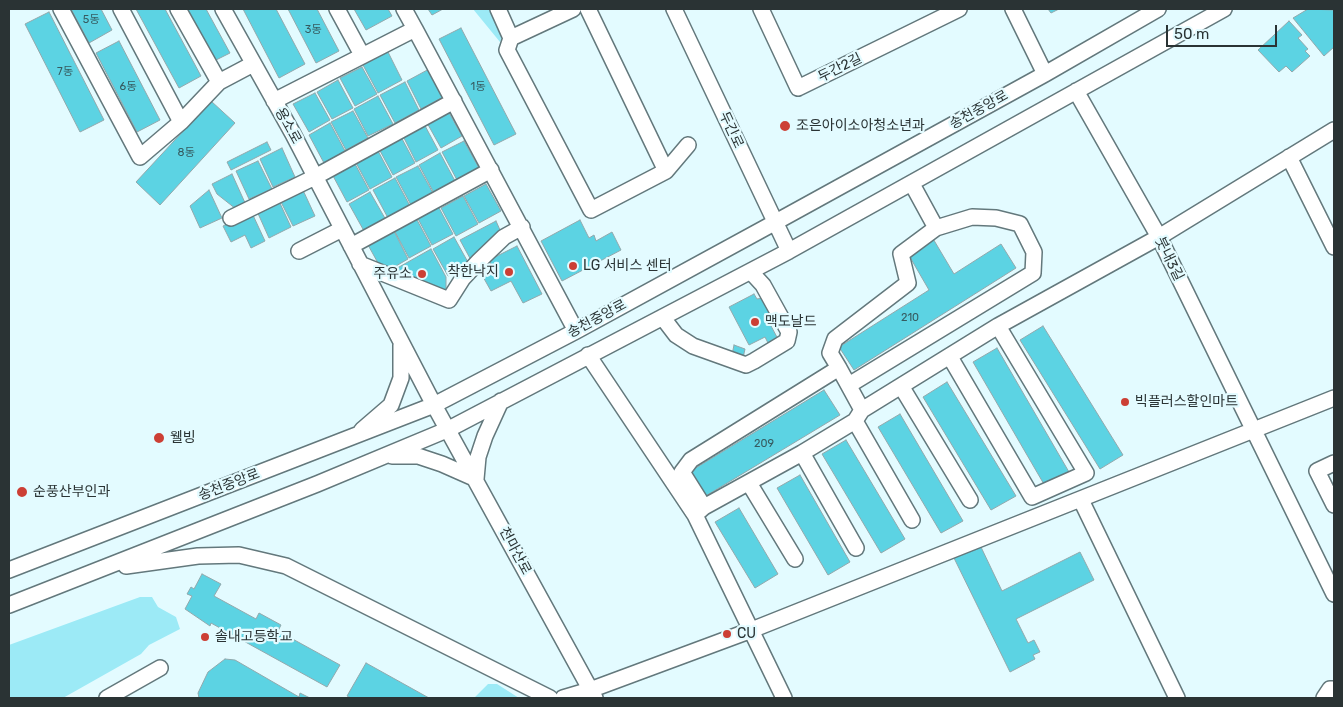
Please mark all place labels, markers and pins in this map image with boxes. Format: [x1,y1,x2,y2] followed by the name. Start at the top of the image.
[796,118,925,134] place label: 조은아이소아청소년과
[778,119,792,133] marker: 조은아이소아청소년과
[583,258,672,274] place label: LG 서비스 센터
[567,260,579,272] marker: LG 서비스 센터
[447,264,499,280] place label: 착한낙지
[373,266,412,282] place label: 주유소
[503,266,515,278] marker: 착한낙지
[416,268,428,280] marker: 주유소
[765,314,817,330] place label: 맥도날드
[749,316,761,328] marker: 맥도날드
[1135,394,1238,410] place label: 빅플러스할인마트
[1119,396,1131,408] marker: 빅플러스할인마트
[170,430,196,446] place label: 웰빙
[152,431,166,445] marker: 웰빙
[33,484,110,500] place label: 순풍산부인과
[15,485,29,499] marker: 순풍산부인과
[737,626,756,642] place label: CU
[721,628,733,640] marker: CU
[215,629,292,645] place label: 솔내고등학교
[199,631,211,643] marker: 솔내고등학교

